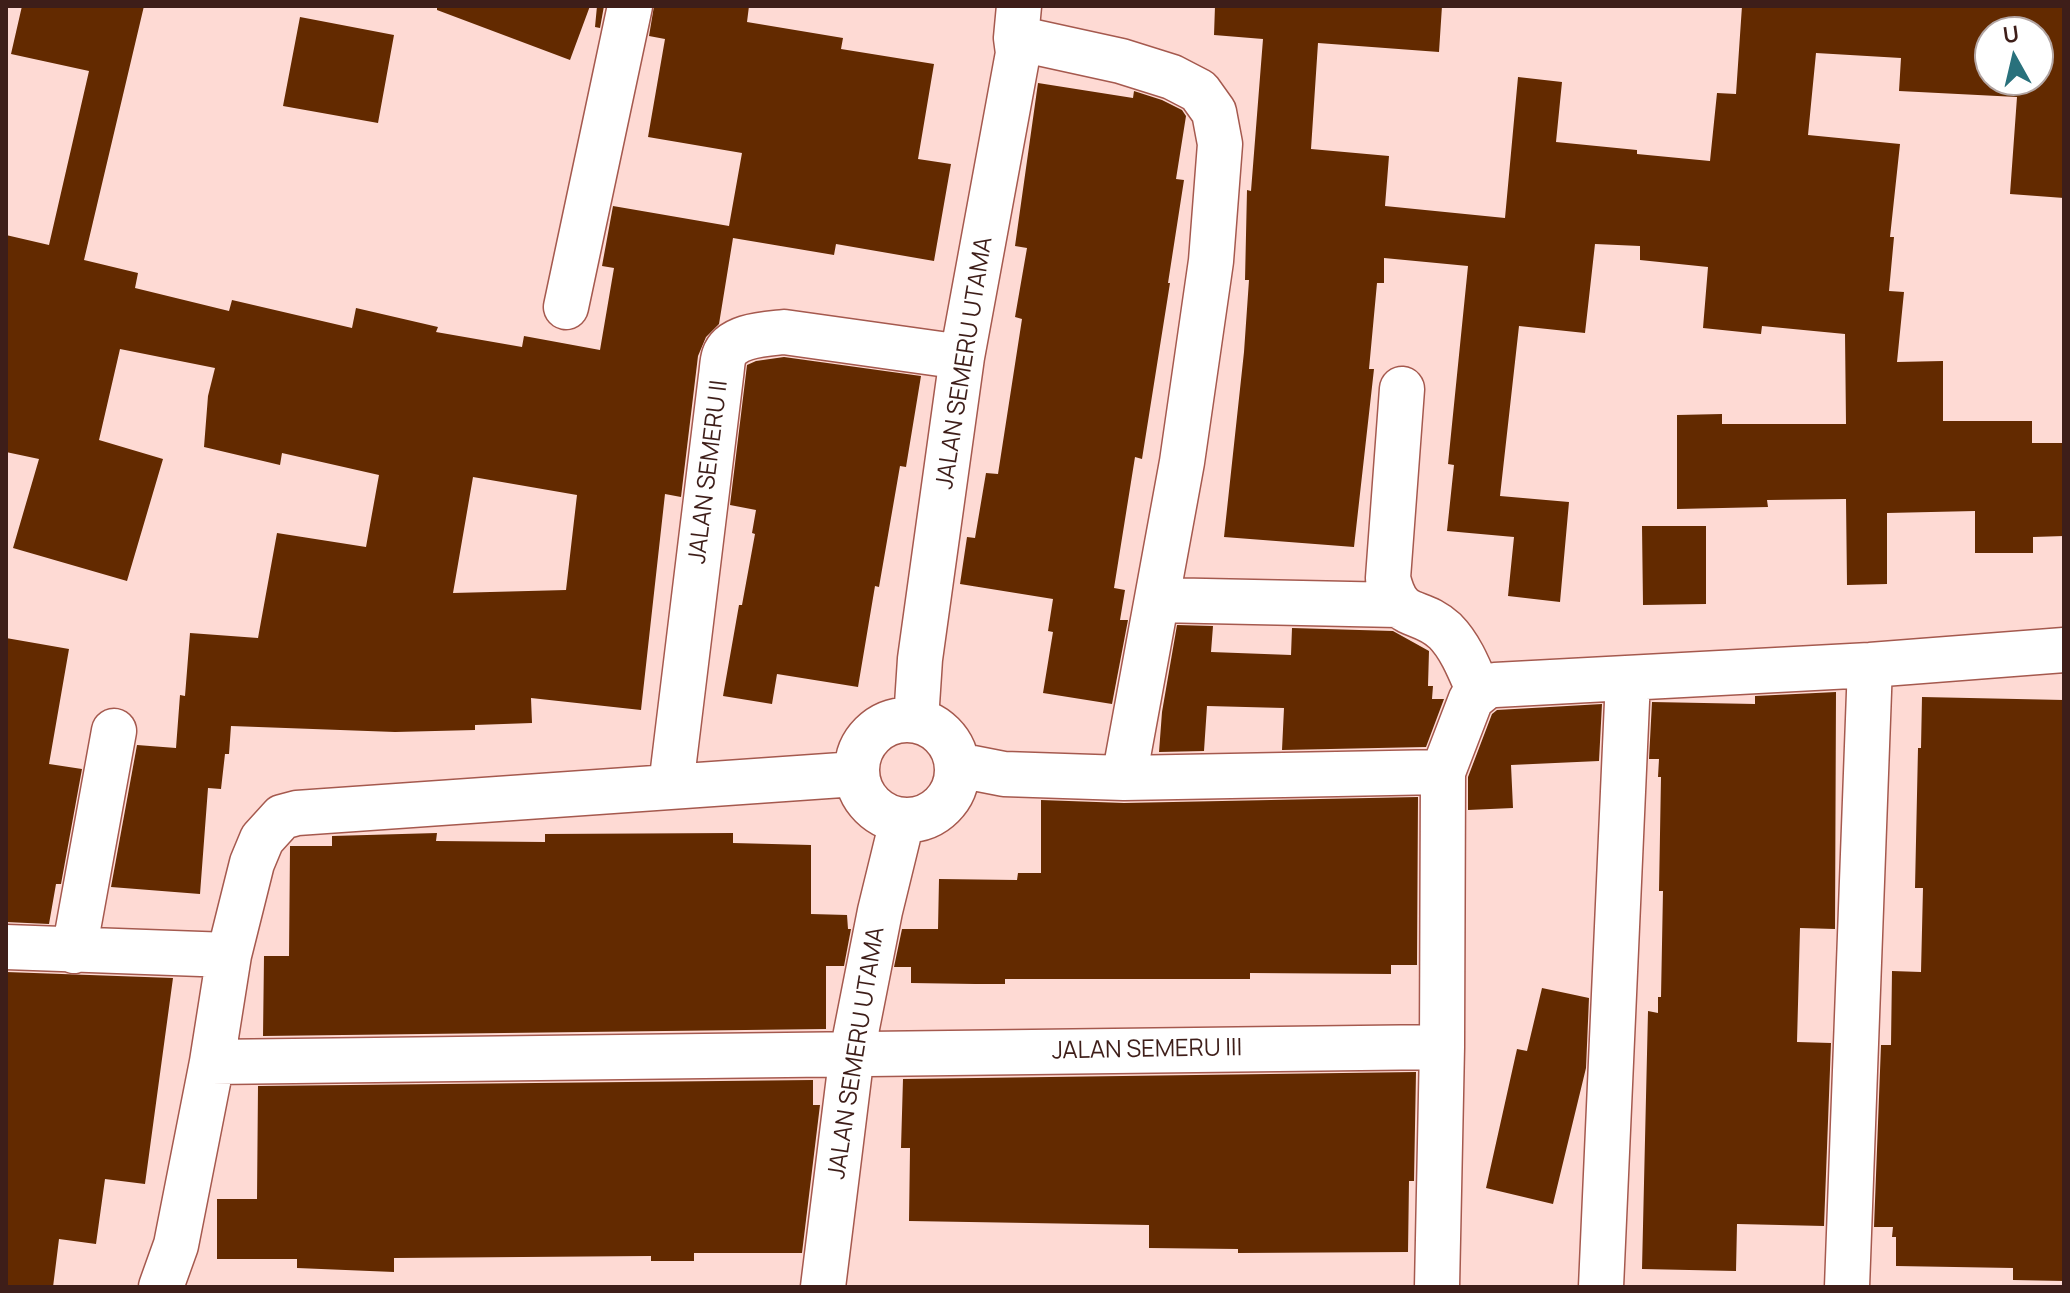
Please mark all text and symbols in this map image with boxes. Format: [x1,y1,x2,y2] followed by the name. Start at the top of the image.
[1974,16,2054,96] north arrow
[2001,18,2021,50] text: U
[931,235,999,491] street label: JALAN SEMERU UTAMA
[683,379,735,565] street label: JALAN SEMERU II
[823,925,891,1181] street label: JALAN SEMERU UTAMA
[1052,1034,1242,1066] street label: JALAN SEMERU III

